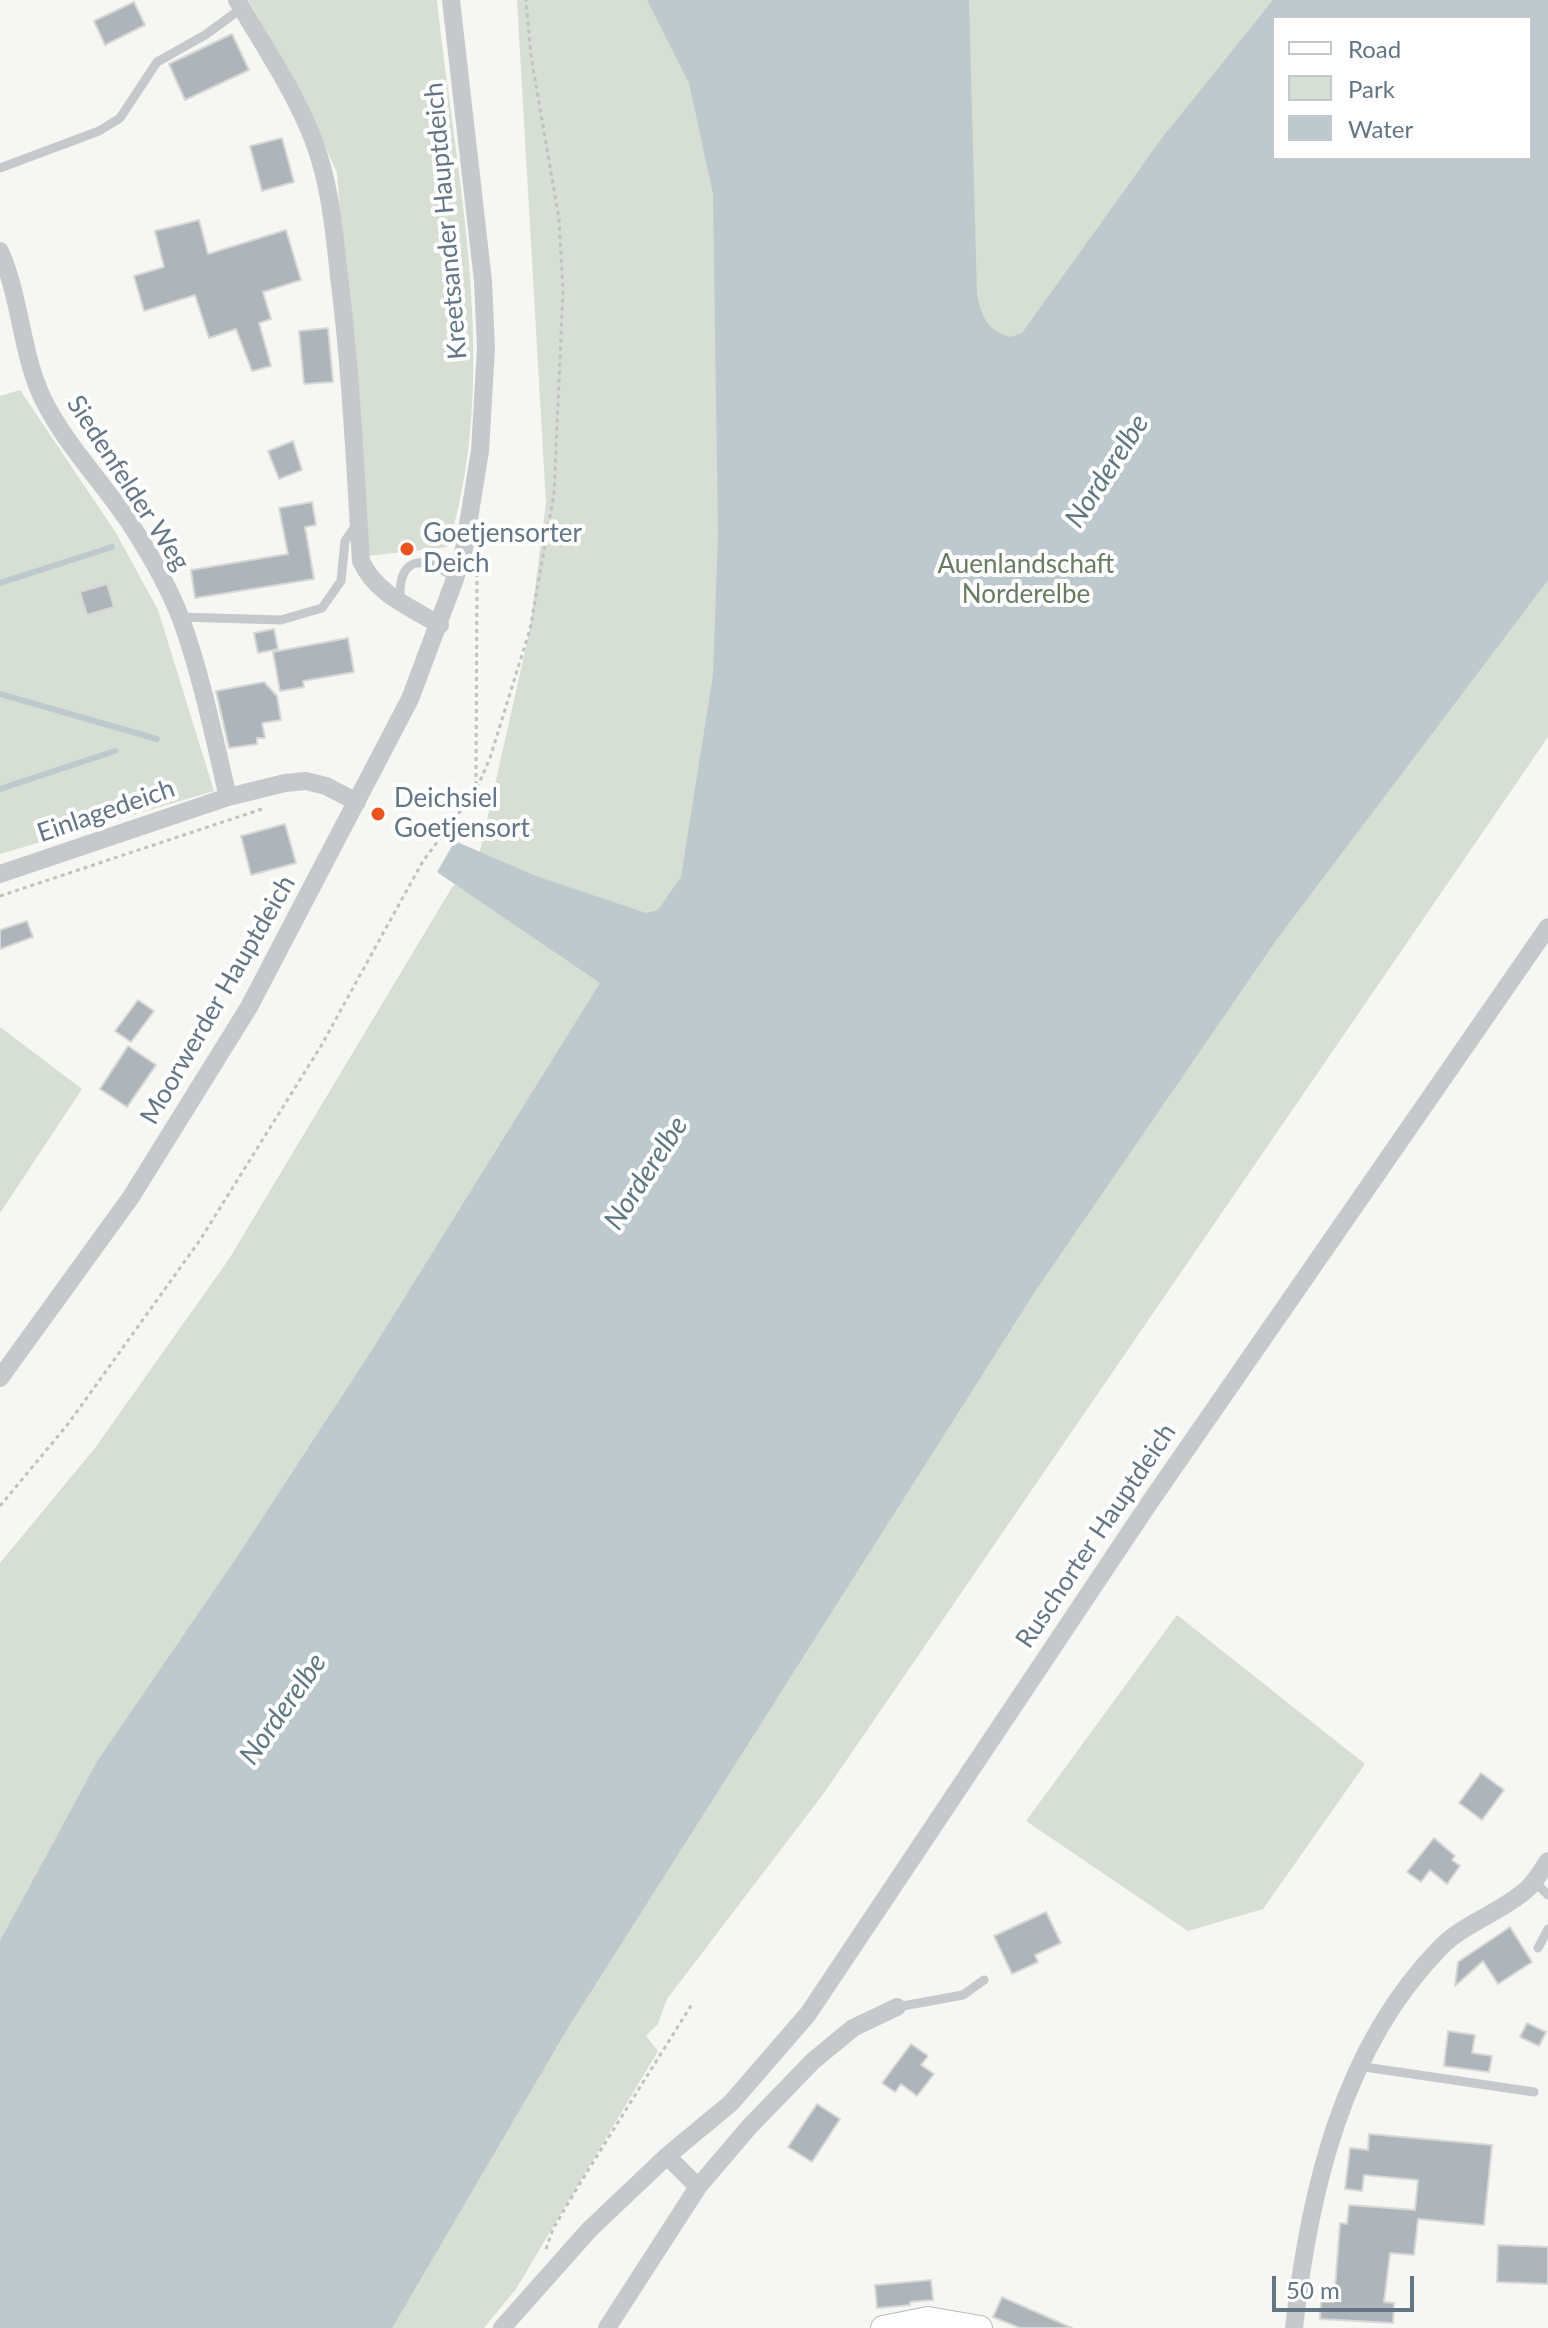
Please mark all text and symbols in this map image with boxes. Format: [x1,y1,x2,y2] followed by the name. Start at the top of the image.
[1272,16,1532,160] legend
[1348,34,1401,63] text: Road
[1348,74,1395,103] text: Park
[418,81,474,361] street label: Kreetsander Hauptdeich
[1348,114,1413,143] text: Water
[60,390,196,576] street label: Siedenfelder Weg
[1058,408,1156,534] water label: Norderelbe
[423,518,582,580] place label: Goetjensorter Deich
[398,540,416,558] marker: Goetjensorter Deich
[938,549,1114,610] park label: Auenlandschaft Norderelbe
[33,773,179,849] street label: Einlagedeich
[394,783,530,844] place label: Deichsiel Goetjensort
[369,805,387,823] marker: Deichsiel Goetjensort
[134,870,302,1130] street label: Moorwerder Hauptdeich
[597,1110,695,1236] water label: Norderelbe
[1009,1418,1183,1654] street label: Ruschorter Hauptdeich
[232,1647,334,1771] water label: Norderelbe
[1276,2260,1418,2310] scale bar
[1286,2275,1340,2304] text: 50 m

